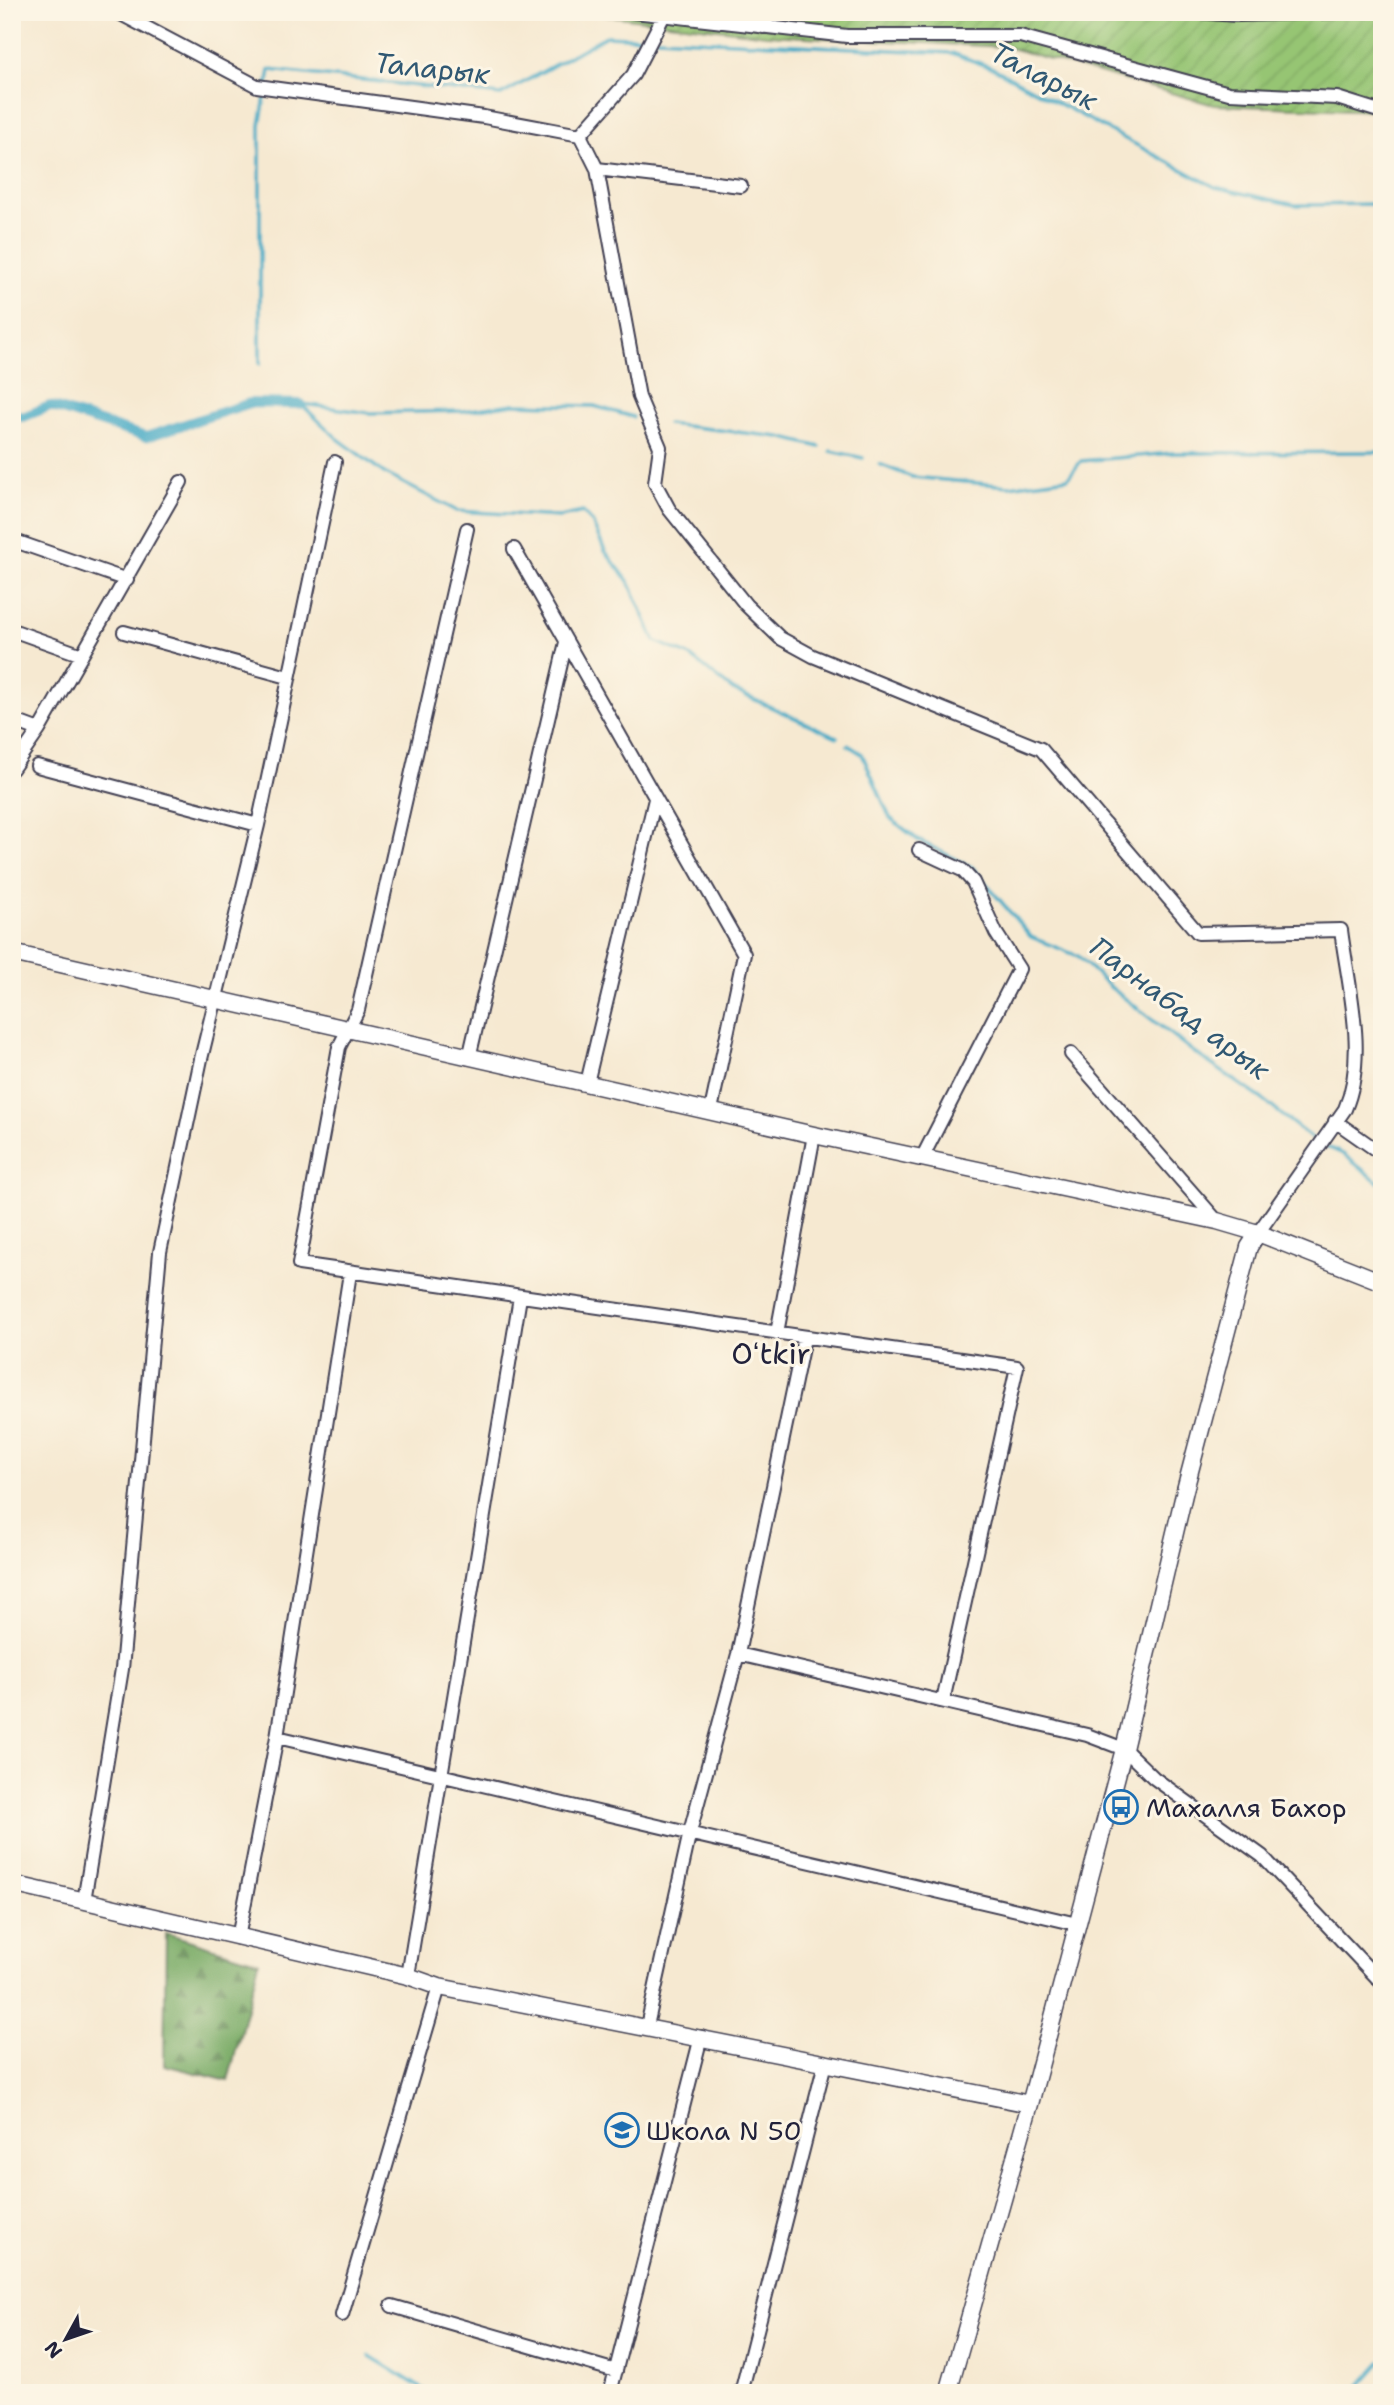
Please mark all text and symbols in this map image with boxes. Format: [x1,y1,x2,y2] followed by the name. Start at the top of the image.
[984,33,1105,120] water label: Таларык
[373,43,493,93] water label: Таларык
[1082,928,1279,1089] water label: Парнабад арык
[731,1333,811,1374] district label: Oʻtkir
[1102,1788,1140,1826] bus stop icon: Махалля Бахор
[1146,1790,1347,1825] place label: Махалля Бахор
[603,2111,641,2149] school or university icon: Школа N 50
[646,2113,802,2148] place label: Школа N 50
[32,2304,102,2374] north arrow
[39,2336,68,2363] text: N

